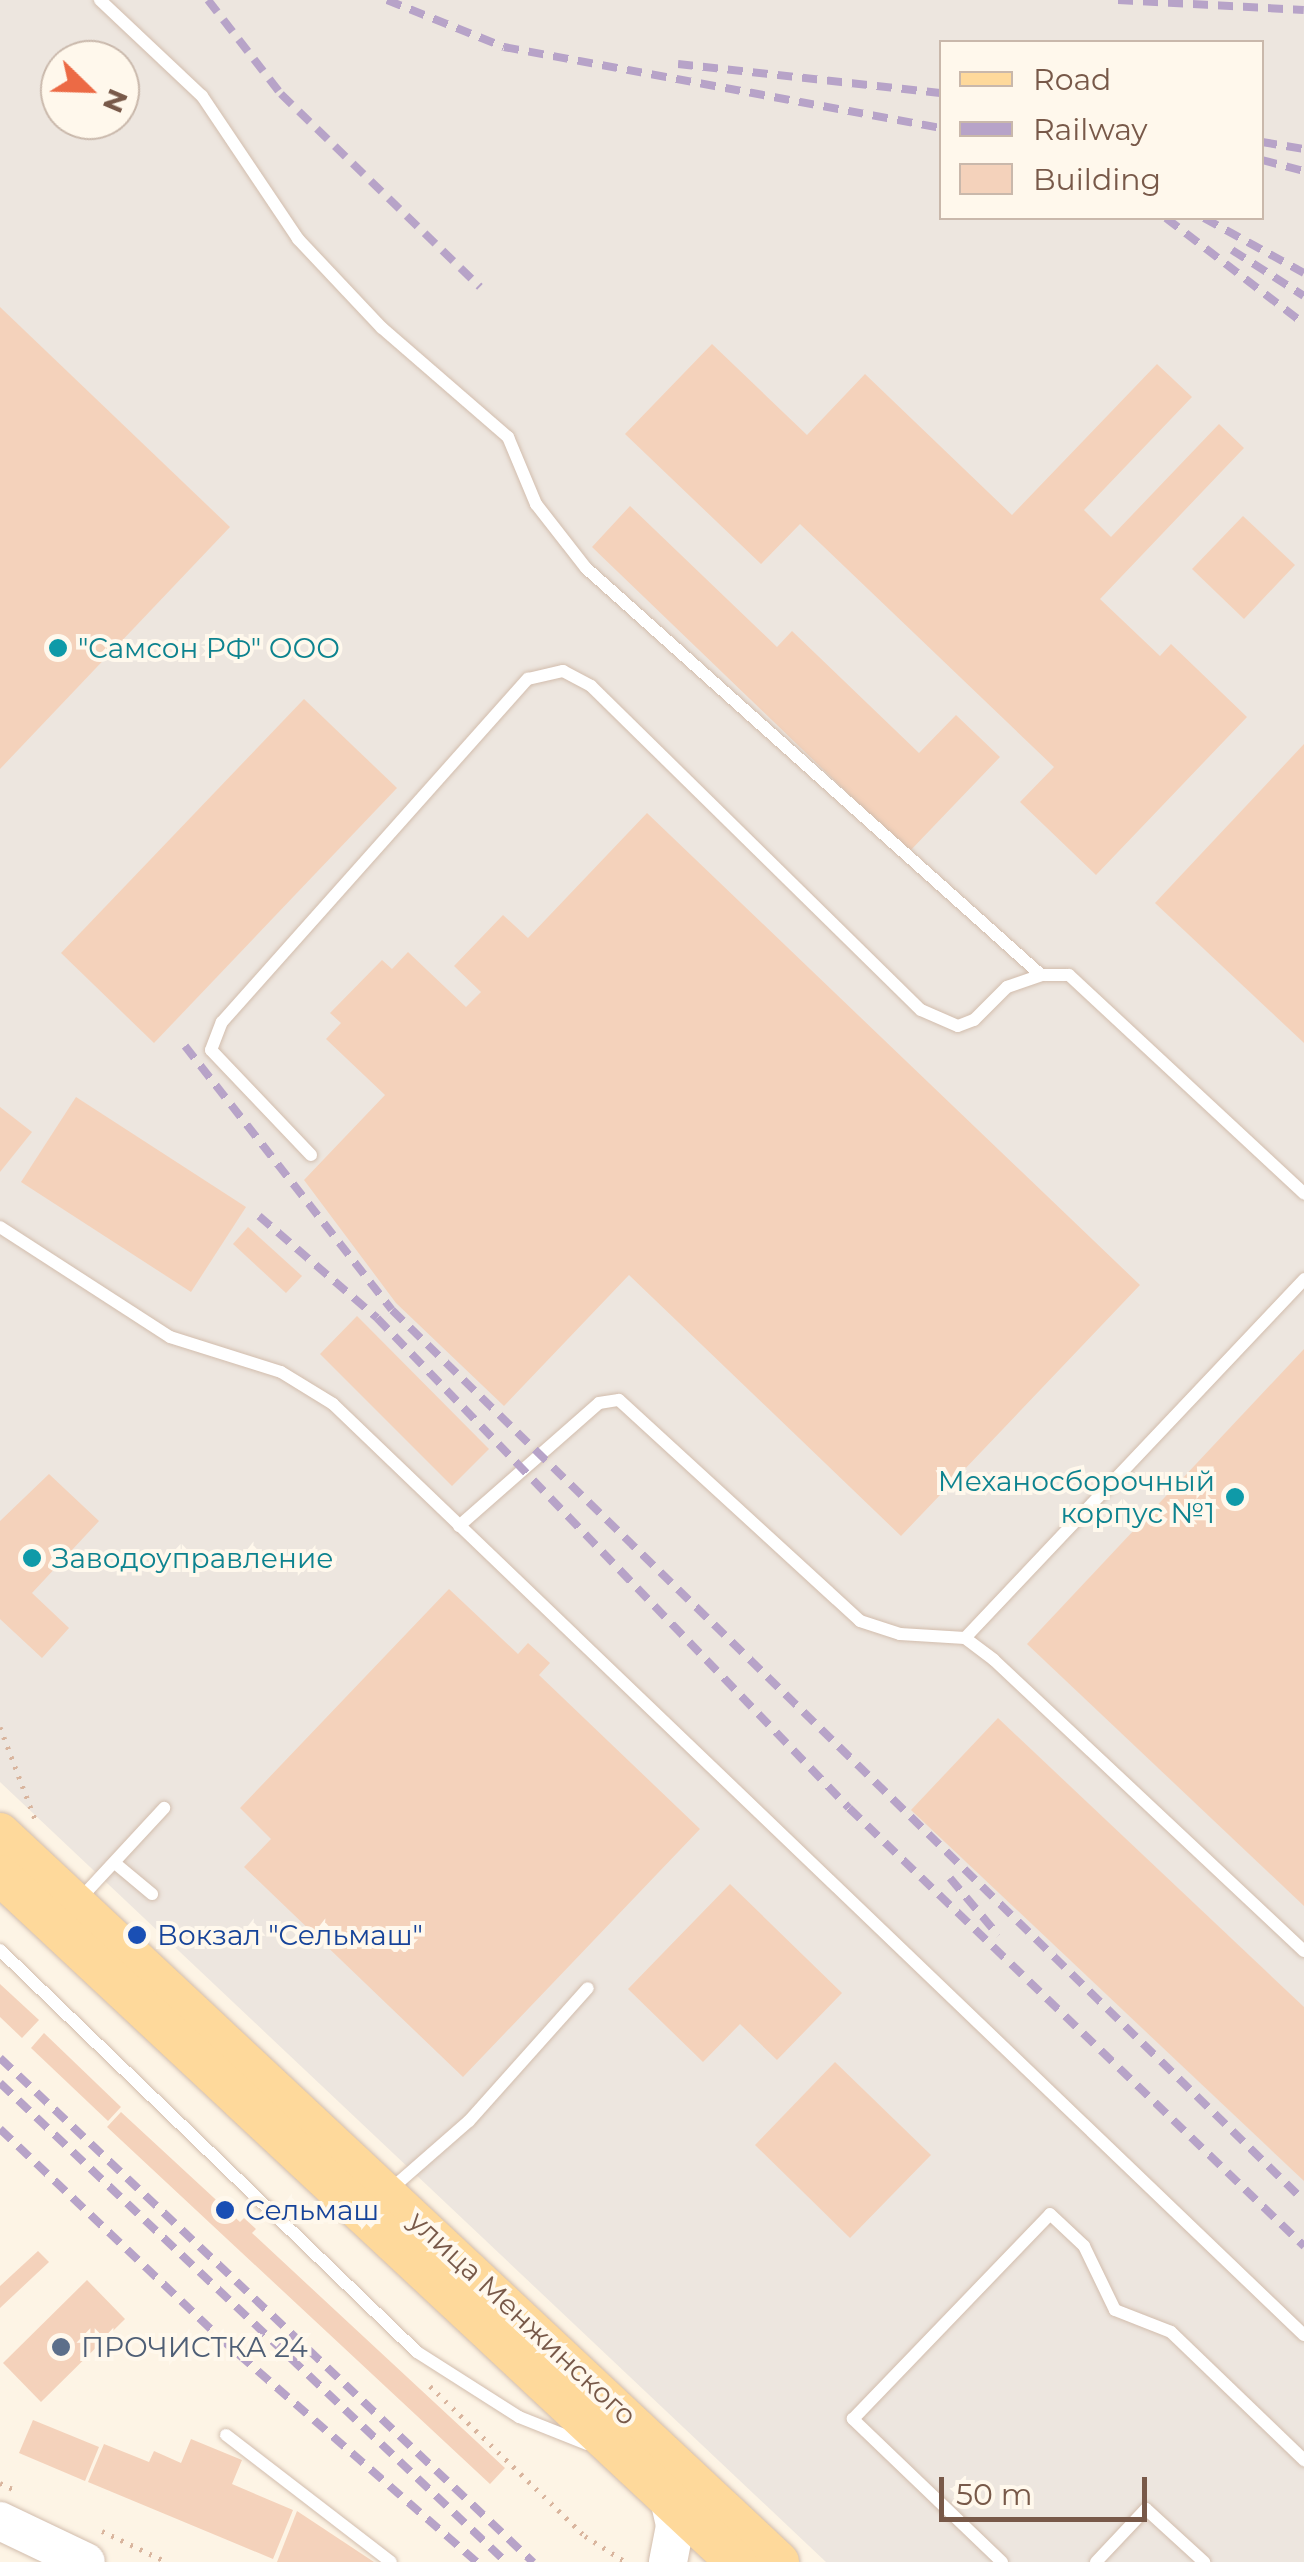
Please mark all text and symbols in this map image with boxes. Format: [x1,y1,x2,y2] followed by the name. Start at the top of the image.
[40,40,140,140] north arrow
[939,40,1264,220] legend
[1033,61,1111,98] text: Road
[96,84,136,118] text: N
[1033,111,1148,148] text: Railway
[1033,161,1161,198] text: Building
[78,631,340,665] place label: "Самсон РФ" ООО
[47,637,69,659] marker: "Самсон РФ" ООО
[938,1464,1215,1530] place label: Механосборочный корпус №1
[1224,1486,1246,1508] marker: Механосборочный корпус №1
[52,1541,334,1575] place label: Заводоуправление
[21,1547,43,1569] marker: Заводоуправление
[157,1918,423,1952] place label: Вокзал "Сельмаш"
[126,1924,148,1946] marker: Вокзал "Сельмаш"
[245,2193,379,2227] place label: Сельмаш
[214,2199,236,2221] marker: Сельмаш
[402,2204,644,2432] street label: улица Менжинского
[81,2330,308,2364] place label: ПРОЧИСТКА 24
[50,2336,72,2358] marker: ПРОЧИСТКА 24
[944,2457,1152,2519] scale bar
[956,2476,1033,2513] text: 50 m

